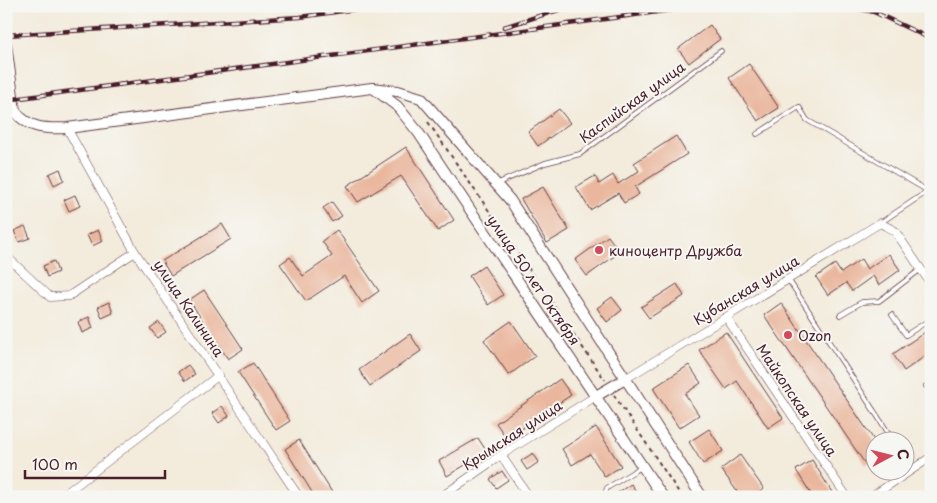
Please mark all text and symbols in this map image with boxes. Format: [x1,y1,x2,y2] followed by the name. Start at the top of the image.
[575,56,690,148] street label: Каспийская улица
[482,211,586,349] street label: улица 50 лет Октября
[609,240,742,261] place label: киноцентр Дружба
[593,244,605,256] marker: киноцентр Дружба
[689,250,803,330] street label: Кубанская улица
[149,255,229,361] street label: улица Калинина
[798,325,831,346] place label: Ozon
[782,329,794,341] marker: Ozon
[751,340,843,461] street label: Майкопская улица
[458,395,566,475] street label: Крымская улица
[864,430,914,480] north arrow
[25,448,165,480] scale bar
[892,448,914,461] text: С
[32,452,78,475] text: 100 m

